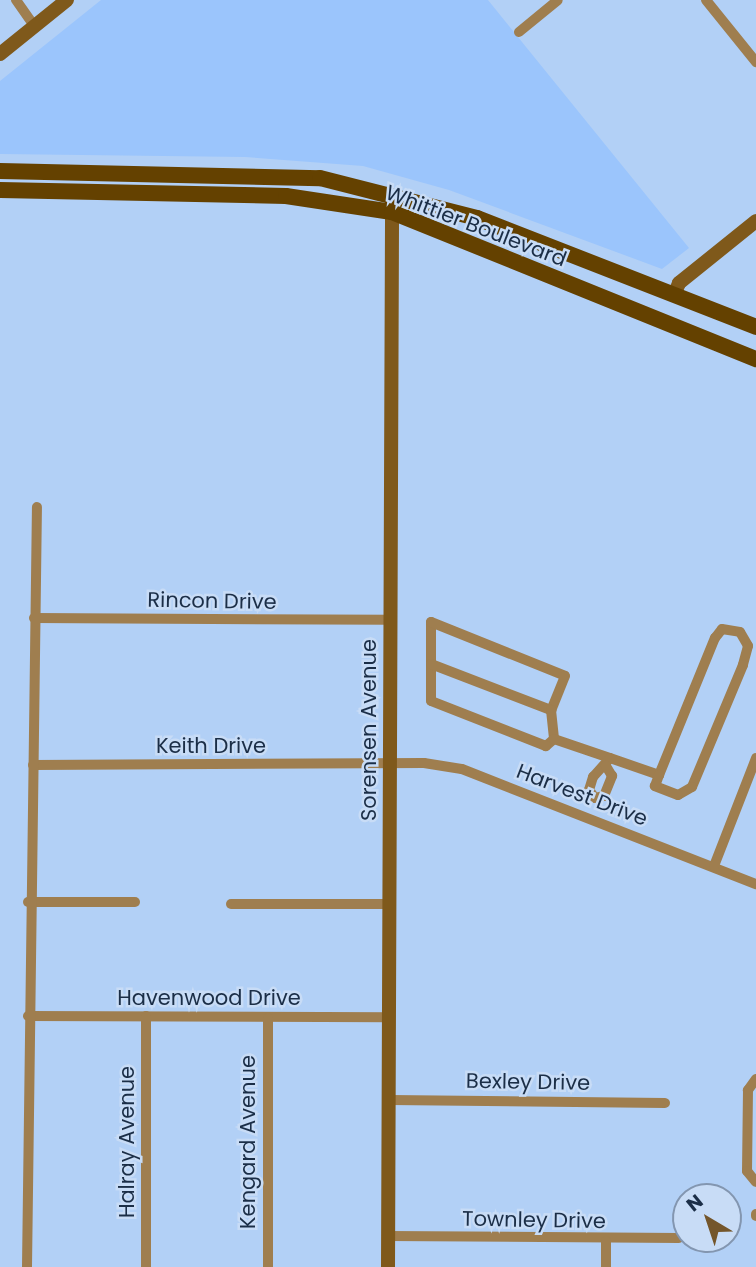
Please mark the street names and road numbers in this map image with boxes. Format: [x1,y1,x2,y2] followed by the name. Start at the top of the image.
[382,180,570,272] street label: Whittier Boulevard
[147,587,277,615] street label: Rincon Drive
[356,639,382,821] street label: Sorensen Avenue
[156,733,266,759] street label: Keith Drive
[513,758,651,832] street label: Harvest Drive
[117,985,301,1011] street label: Havenwood Drive
[235,1055,261,1229] street label: Kengard Avenue
[114,1066,140,1218] street label: Halray Avenue
[466,1068,590,1096] street label: Bexley Drive
[462,1206,606,1234] street label: Townley Drive

